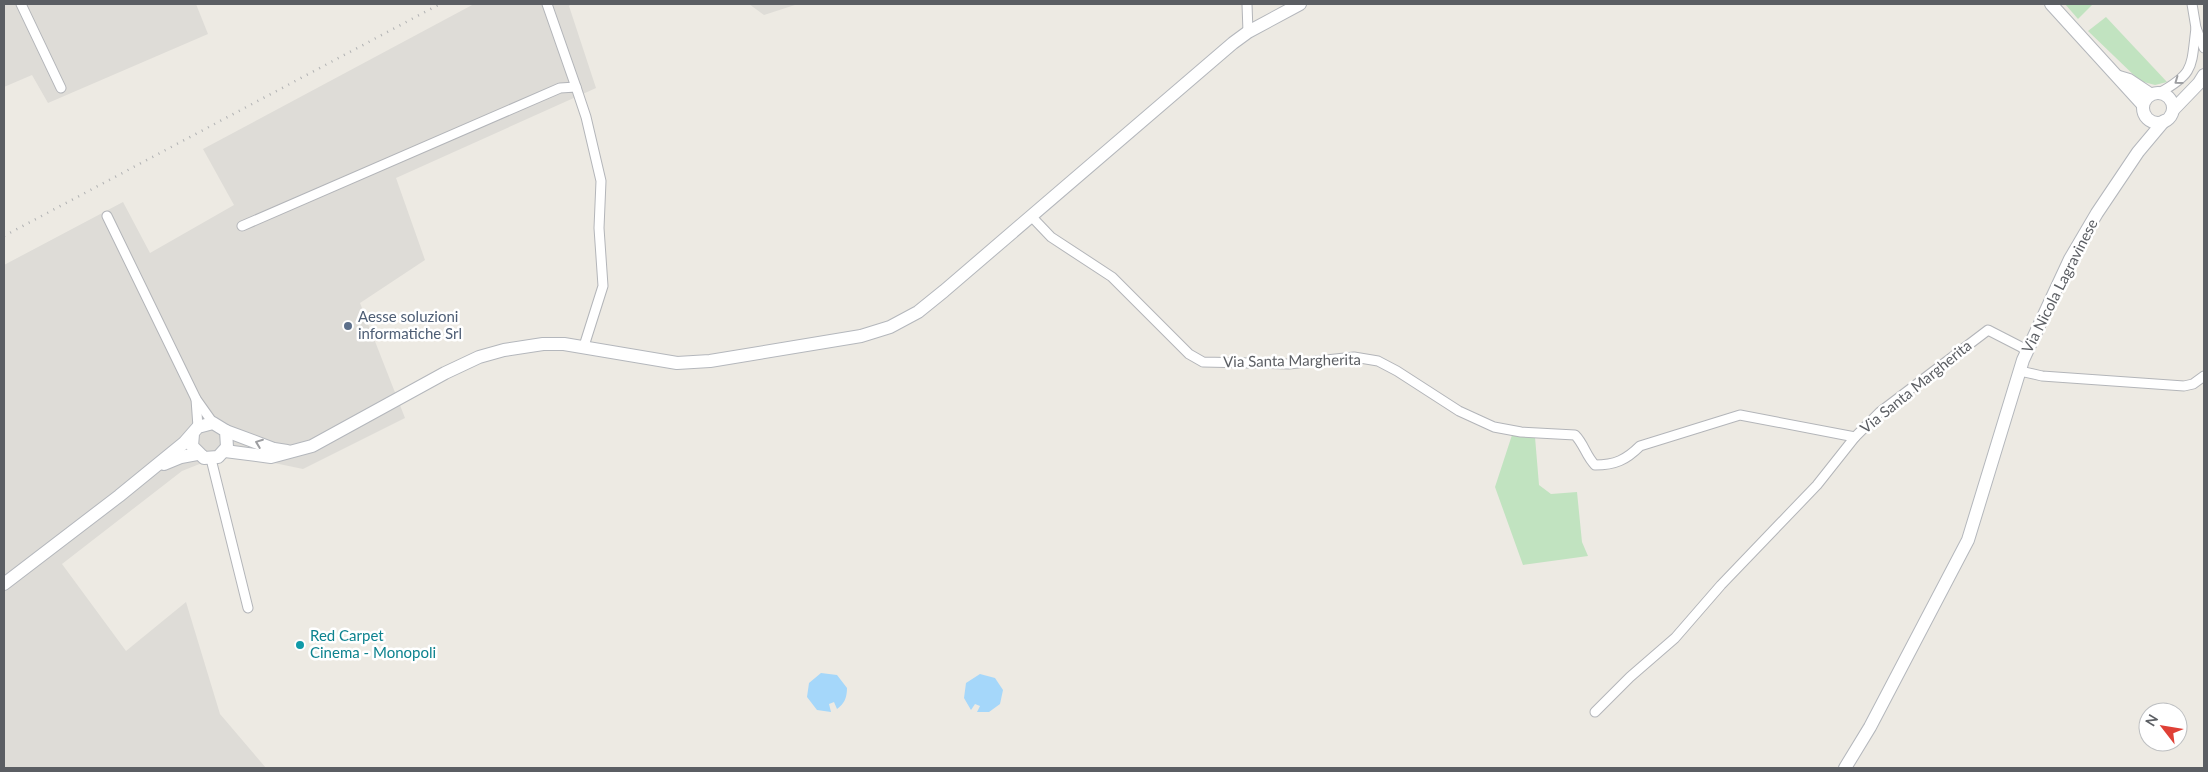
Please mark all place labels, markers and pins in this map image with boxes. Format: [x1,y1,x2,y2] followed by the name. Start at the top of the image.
[358,307,462,342] place label: Aesse soluzioni informatiche Srl
[342,320,354,332] marker: Aesse soluzioni informatiche Srl
[310,626,436,661] place label: Red Carpet Cinema - Monopoli
[294,639,306,651] marker: Red Carpet Cinema - Monopoli

